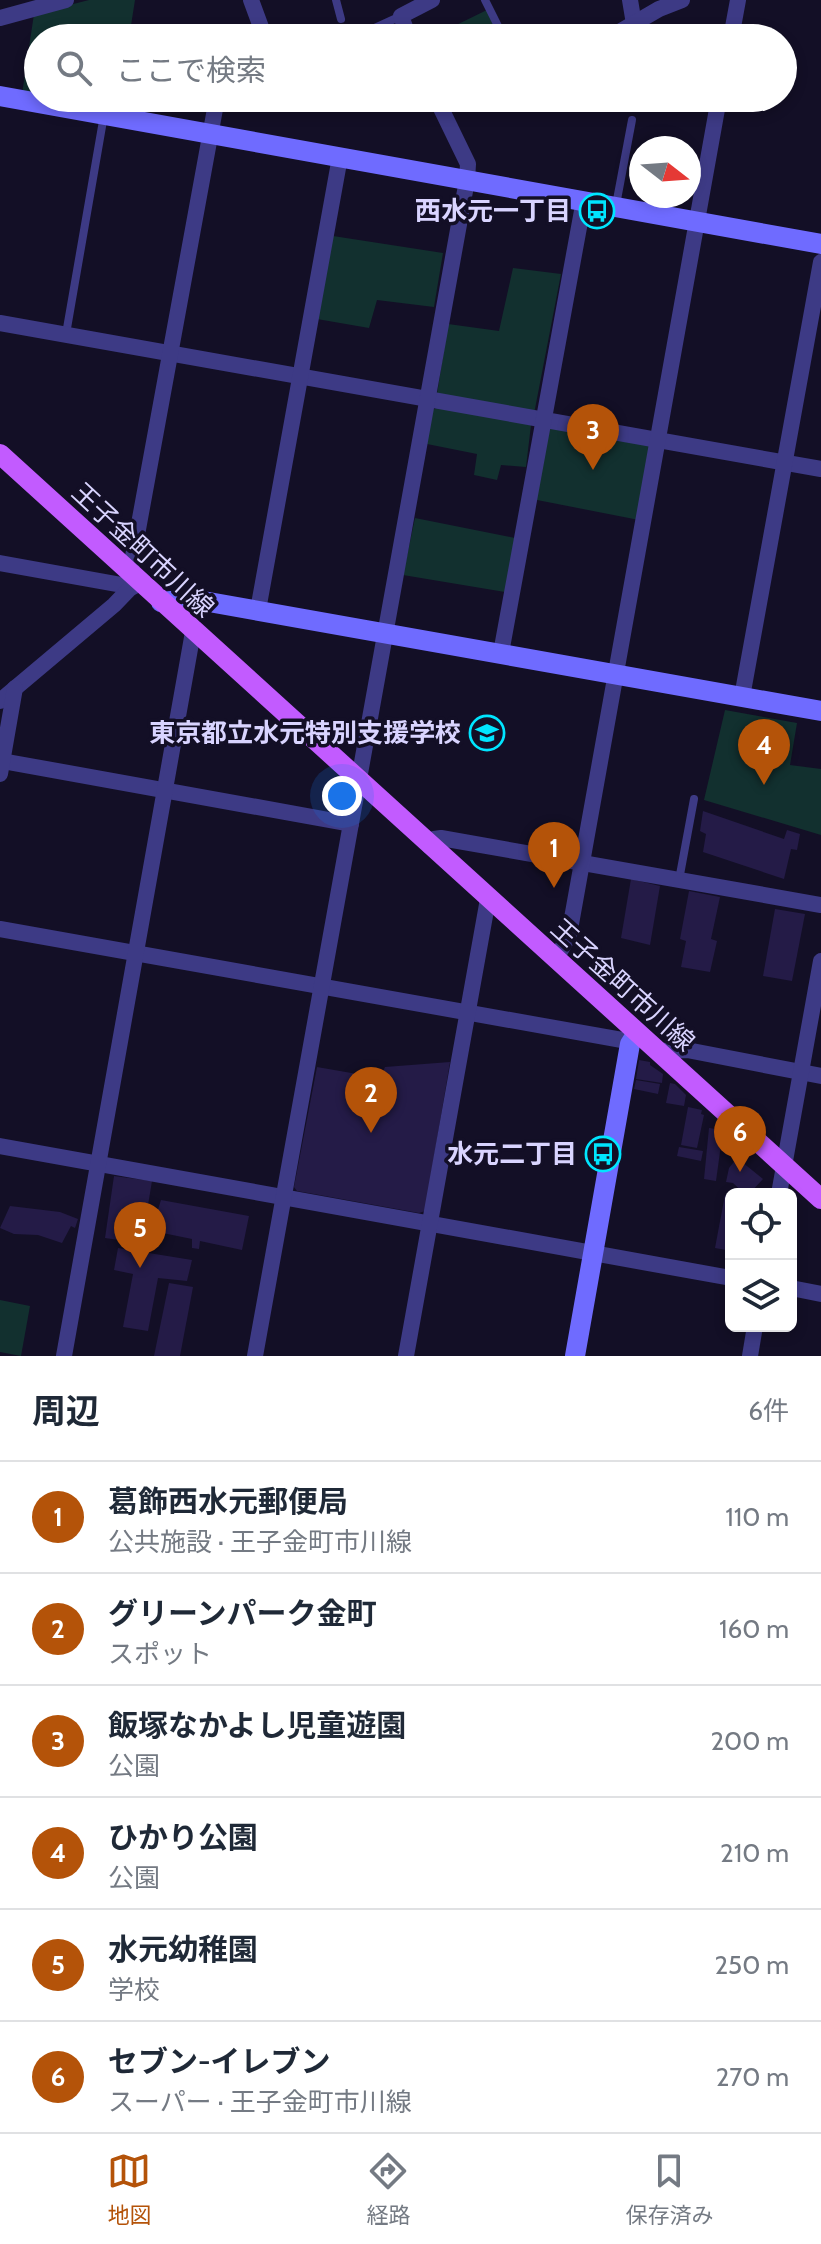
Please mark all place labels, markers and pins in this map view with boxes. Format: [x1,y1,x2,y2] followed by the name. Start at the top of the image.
[578,192,616,230] bus stop icon: 西水元一丁目
[415,195,571,227] place label: 西水元一丁目
[567,404,619,470] pin: 3
[468,714,506,752] school or university icon: 東京都立水元特別支援学校
[149,717,461,749] place label: 東京都立水元特別支援学校
[738,719,790,785] pin: 4
[528,822,580,888] pin: 1
[345,1067,397,1133] pin: 2
[714,1106,766,1172] pin: 6
[584,1135,622,1173] bus stop icon: 水元二丁目
[447,1138,577,1170] place label: 水元二丁目
[114,1202,166,1268] pin: 5

